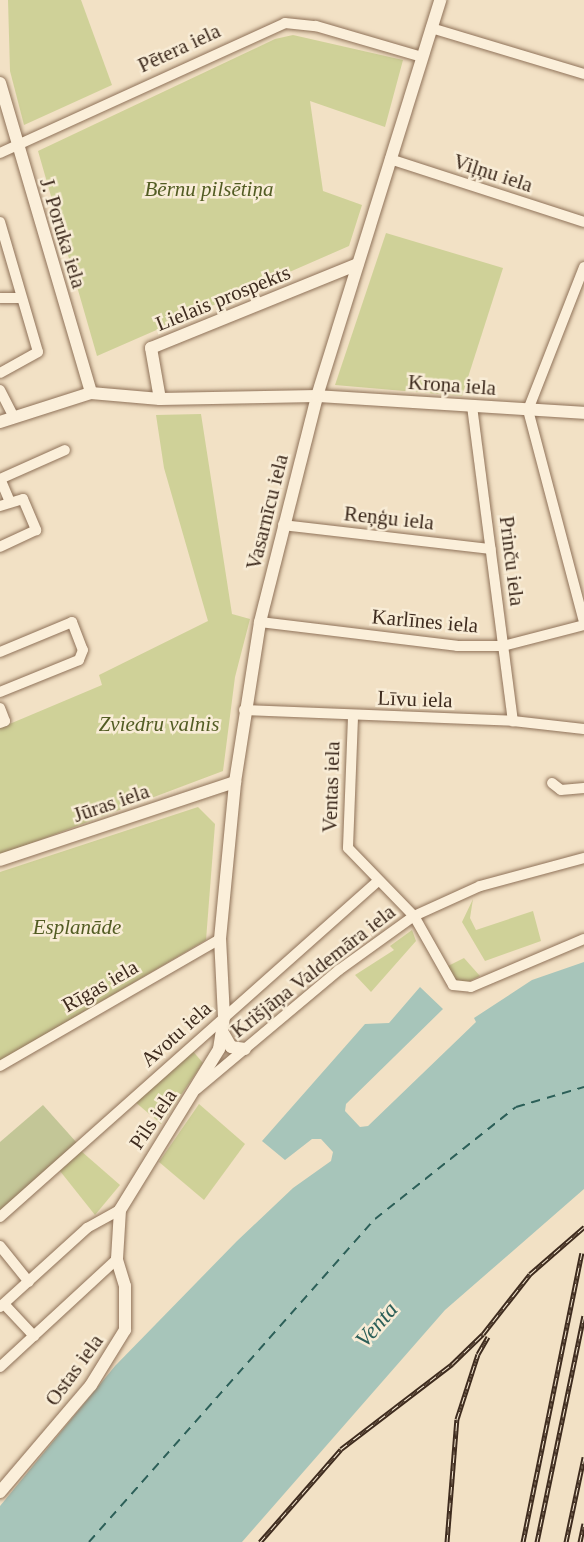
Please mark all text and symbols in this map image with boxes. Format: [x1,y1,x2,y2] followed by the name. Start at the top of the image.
[134,18,224,78] street label: Pētera iela
[450,148,536,198] street label: Viļņu iela
[34,175,92,291] street label: J. Poruka iela
[145,176,273,202] park label: Bērnu pilsētiņa
[152,260,294,336] street label: Lielais prospekts
[407,369,497,401] street label: Kroņa iela
[240,452,294,572] street label: Vasarnīcu iela
[343,501,435,535] street label: Reņģu iela
[494,515,530,607] street label: Prinču iela
[371,604,479,638] street label: Karlīnes iela
[377,685,453,713] street label: Līvu iela
[99,711,219,737] park label: Zviedru valnis
[317,741,345,833] street label: Ventas iela
[70,778,152,828] street label: Jūras iela
[226,899,400,1043] street label: Krišjāņa Valdemāra iela
[33,914,121,940] park label: Esplanāde
[58,954,142,1018] street label: Rīgas iela
[135,996,217,1072] street label: Avotu iela
[124,1084,182,1154] street label: Pils iela
[350,1297,404,1353] water label: Venta
[40,1329,108,1411] street label: Ostas iela

